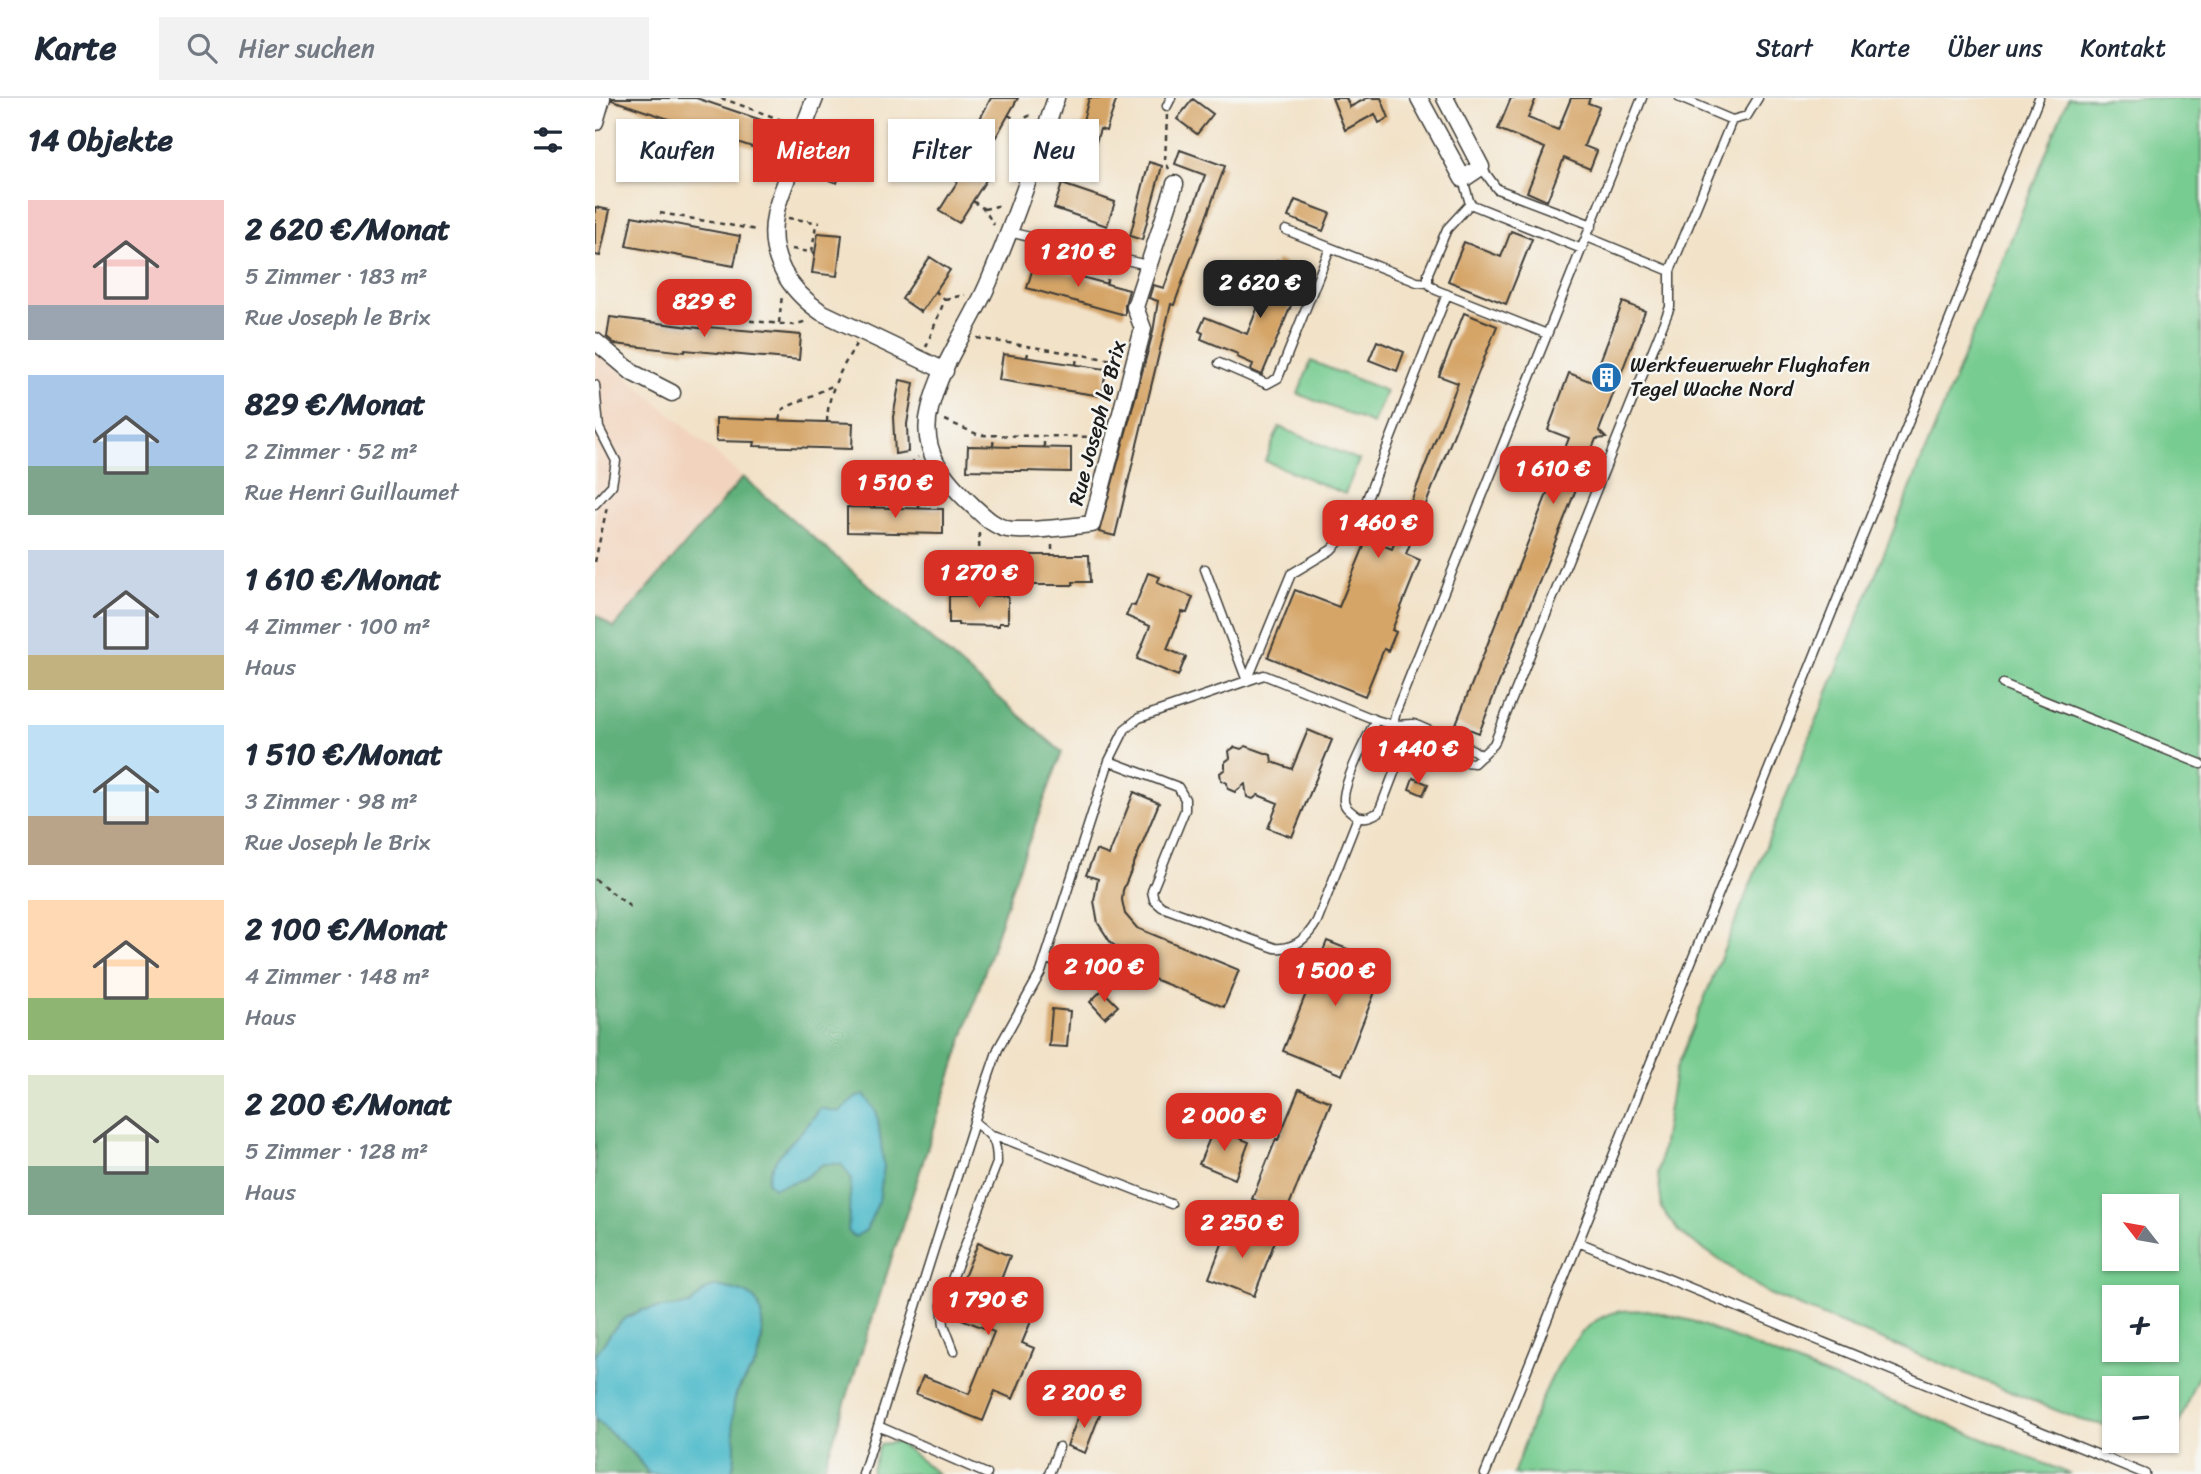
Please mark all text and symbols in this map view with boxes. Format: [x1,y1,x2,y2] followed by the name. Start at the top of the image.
[159,17,649,80] search box
[35,19,117,77] text: Karte
[239,25,375,71] text: Hier suchen
[1756,27,1813,69] text: Start
[1851,27,1910,69] text: Karte
[1948,27,2043,69] text: Über uns
[2081,27,2166,69] text: Kontakt
[183,29,221,67] icon: search
[28,113,173,167] text: 14 Objekte
[616,119,739,182] chip: Kaufen
[753,119,874,182] chip: Mieten
[888,119,995,182] chip: Filter
[1009,119,1099,182] chip: Neu
[529,121,567,159] icon: filters
[245,202,450,256] text: 2 620 €/Monat
[84,228,168,312] icon: home
[1013,230,1143,289] pin: 1 210 €
[1041,231,1115,272] text: 1 210 €
[245,256,428,297] text: 5 Zimmer · 183 m²
[1195,260,1325,320] pin: 2 620 €
[1219,262,1301,303] text: 2 620 €
[655,280,753,339] pin: 829 €
[673,281,735,322] text: 829 €
[245,297,430,338] text: Rue Joseph le Brix
[1057,336,1137,510] street label: Rue Joseph le Brix
[1630,346,1870,408] place label: Werkfeuerwehr Flughafen Tegel Wache Nord
[1590,360,1624,394] building icon: Werkfeuerwehr Flughafen Tegel Wache Nord
[245,377,425,431] text: 829 €/Monat
[84,403,168,487] icon: home
[245,431,418,472] text: 2 Zimmer · 52 m²
[1488,446,1618,506] pin: 1 610 €
[1516,448,1590,489] text: 1 610 €
[830,460,960,520] pin: 1 510 €
[857,462,933,503] text: 1 510 €
[245,472,459,513] text: Rue Henri Guillaumet
[1313,500,1443,560] pin: 1 460 €
[1338,502,1418,543] text: 1 460 €
[914,550,1044,610] pin: 1 270 €
[245,552,441,606] text: 1 610 €/Monat
[940,552,1018,593] text: 1 270 €
[84,578,168,662] icon: home
[245,606,431,647] text: 4 Zimmer · 100 m²
[245,647,296,688] text: Haus
[1353,726,1483,786] pin: 1 440 €
[245,727,443,781] text: 1 510 €/Monat
[1378,728,1458,769] text: 1 440 €
[84,753,168,837] icon: home
[245,781,418,822] text: 3 Zimmer · 98 m²
[245,822,430,863] text: Rue Joseph le Brix
[245,902,448,956] text: 2 100 €/Monat
[84,928,168,1012] icon: home
[1039,944,1169,1004] pin: 2 100 €
[1064,946,1144,987] text: 2 100 €
[1270,948,1400,1008] pin: 1 500 €
[1295,950,1375,991] text: 1 500 €
[245,956,430,997] text: 4 Zimmer · 148 m²
[245,997,296,1038] text: Haus
[245,1077,452,1131] text: 2 200 €/Monat
[1159,1094,1289,1153] pin: 2 000 €
[1182,1095,1266,1136] text: 2 000 €
[84,1103,168,1187] icon: home
[245,1131,428,1172] text: 5 Zimmer · 128 m²
[245,1172,296,1213] text: Haus
[2102,1194,2179,1270] north arrow
[2102,1194,2179,1453] map controls
[1177,1200,1307,1260] pin: 2 250 €
[1201,1202,1283,1243] text: 2 250 €
[923,1278,1053,1337] pin: 1 790 €
[949,1279,1027,1320] text: 1 790 €
[2102,1285,2179,1362] button: +
[1019,1370,1149,1430] pin: 2 200 €
[1043,1372,1125,1413] text: 2 200 €
[2102,1376,2179,1453] button: −

